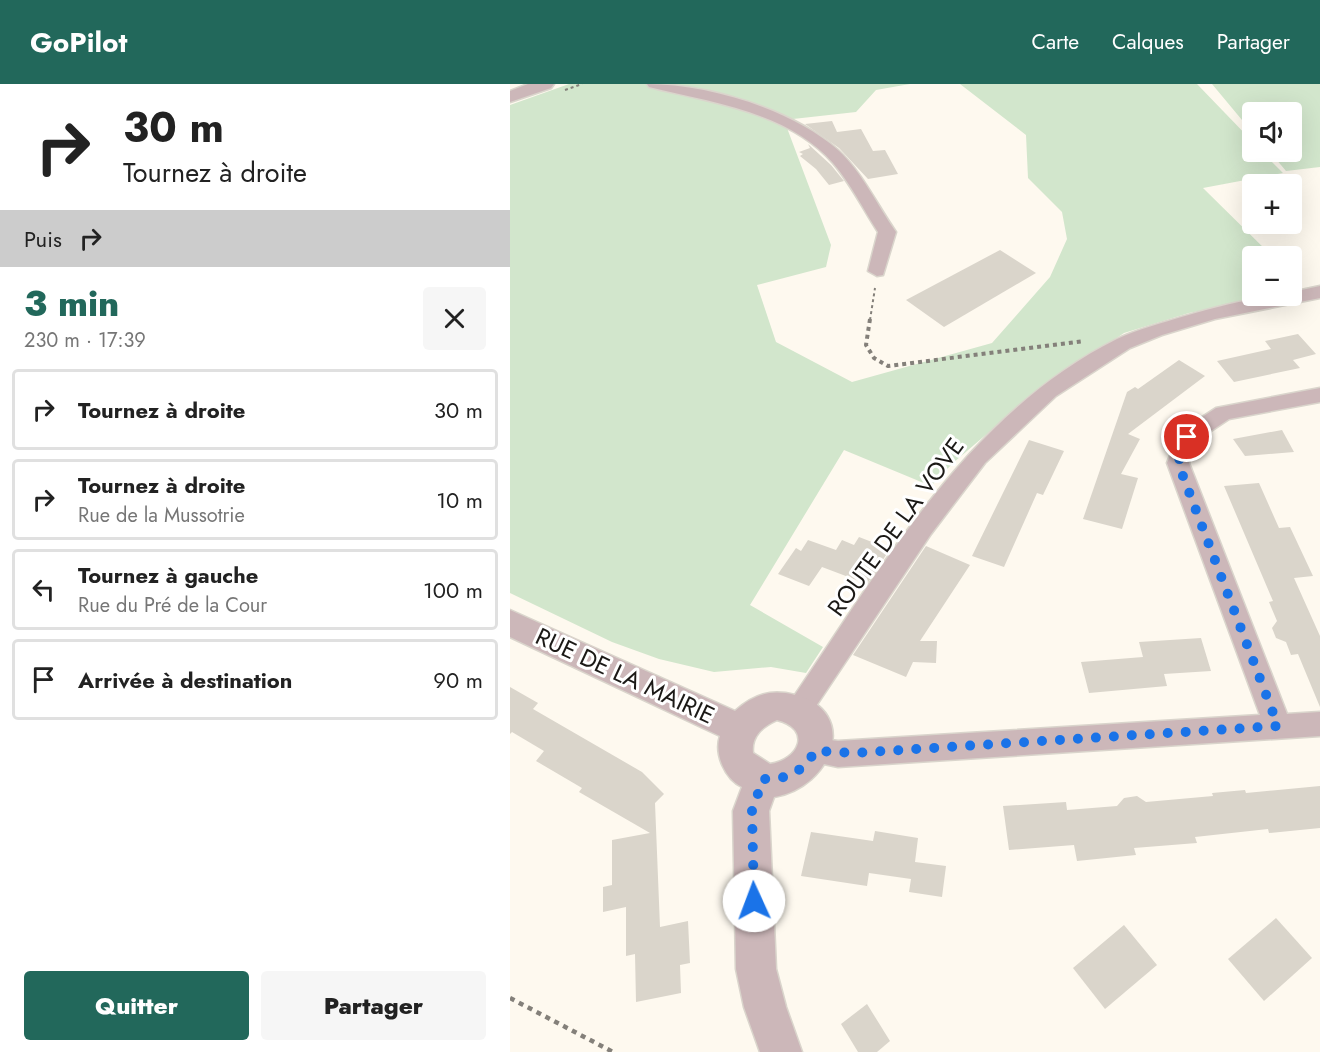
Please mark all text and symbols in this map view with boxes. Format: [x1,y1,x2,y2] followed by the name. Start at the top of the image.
[30,22,127,63] text: GoPilot
[1032,27,1079,57] text: Carte
[1112,27,1184,57] text: Calques
[1217,27,1290,57] text: Partager
[123,97,224,158] text: 30 m
[1242,102,1302,306] map controls
[1242,102,1302,162] button: sound
[24,108,102,186] icon: right
[123,153,307,192] text: Tournez à droite
[1242,174,1302,234] button: +
[74,222,107,255] icon: right
[24,223,62,255] text: Puis
[1242,246,1302,306] button: −
[24,277,119,329] text: 3 min
[423,287,486,350] button: close
[24,326,146,355] text: 230 m · 17:39
[27,393,60,426] icon: right
[78,394,245,426] text: Tournez à droite
[434,394,483,426] text: 30 m
[1161,411,1212,462] pin
[1170,420,1203,453] icon: arrive
[819,430,972,623] street label: ROUTE DE LA VOVE
[78,469,245,501] text: Tournez à droite
[27,483,60,516] icon: right
[436,484,483,516] text: 10 m
[78,501,245,530] text: Rue de la Mussotrie
[78,559,258,591] text: Tournez à gauche
[27,573,60,606] icon: left
[423,574,483,606] text: 100 m
[78,591,267,620] text: Rue du Pré de la Cour
[530,619,720,732] street label: RUE DE LA MAIRIE
[27,663,60,696] icon: arrive
[78,664,292,696] text: Arrivée à destination
[433,664,483,696] text: 90 m
[722,869,786,933] position arrow
[24,971,249,1040] button: Quitter
[261,971,486,1040] button: Partager

